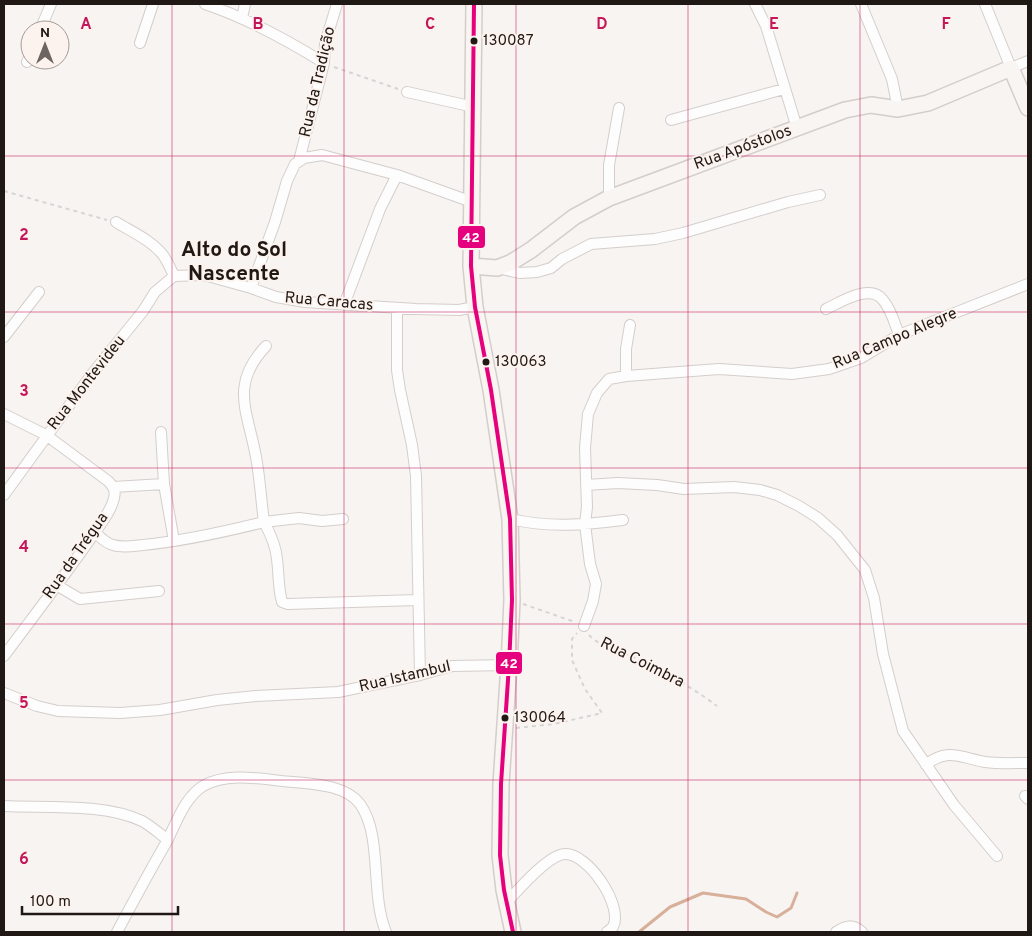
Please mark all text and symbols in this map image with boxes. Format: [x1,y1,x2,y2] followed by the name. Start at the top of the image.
[80,15,92,35] text: A
[252,15,264,35] text: B
[425,15,435,35] text: C
[596,15,608,35] text: D
[769,15,779,35] text: E
[941,15,951,35] text: F
[20,20,70,70] north arrow
[40,25,50,42] text: N
[296,25,340,139] street label: Rua da Tradição
[483,32,534,51] place label: 130087
[469,36,479,46] marker: 130087
[691,121,795,175] street label: Rua Apóstolos
[457,225,486,249] line badge: 42
[19,226,29,246] text: 2
[462,230,480,247] text: 42
[181,237,287,288] district label: Alto do Sol Nascente
[284,288,374,316] street label: Rua Caracas
[830,304,960,374] street label: Rua Campo Alegre
[44,331,130,435] street label: Rua Montevideu
[495,353,547,372] place label: 130063
[481,357,491,367] marker: 130063
[19,382,29,402] text: 3
[39,509,113,603] street label: Rua da Trégua
[19,538,29,558] text: 4
[597,633,687,693] street label: Rua Coimbra
[495,651,523,675] line badge: 42
[500,656,518,673] text: 42
[357,657,453,697] street label: Rua Istambul
[19,694,29,714] text: 5
[514,709,566,728] place label: 130064
[500,713,510,723] marker: 130064
[19,850,29,870] text: 6
[22,884,179,916] scale bar
[30,893,71,912] text: 100 m

